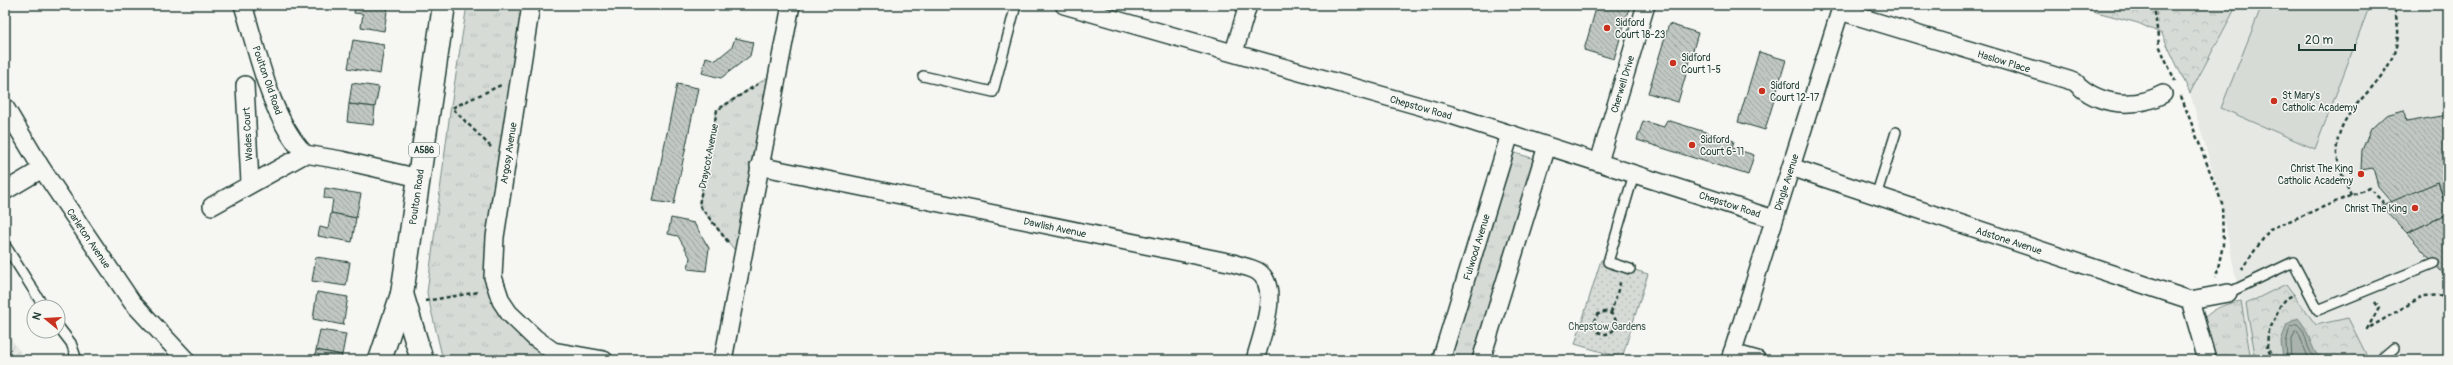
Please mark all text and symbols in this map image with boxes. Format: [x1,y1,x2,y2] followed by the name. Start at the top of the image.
[1615,17,1666,41] place label: Sidford Court 18-23
[1602,23,1612,33] marker: Sidford Court 18-23
[2299,26,2355,52] scale bar
[2305,33,2334,48] text: 20 m
[250,44,284,116] street label: Poulton Old Road
[1976,48,2032,76] street label: Haslow Place
[1681,52,1721,76] place label: Sidford Court 1-5
[1609,54,1637,114] street label: Cherwell Drive
[1668,58,1678,68] marker: Sidford Court 1-5
[1770,80,1820,104] place label: Sidford Court 12-17
[1757,86,1767,96] marker: Sidford Court 12-17
[2282,90,2358,114] place label: St Mary's Catholic Academy
[1388,93,1453,123] street label: Chepstow Road
[2269,96,2279,106] marker: St Mary's Catholic Academy
[241,106,255,161] street label: Wades Court
[498,121,520,185] street label: Argosy Avenue
[697,123,721,190] street label: Draycot Avenue
[1700,134,1744,158] place label: Sidford Court 6-11
[1687,140,1697,150] marker: Sidford Court 6-11
[409,143,439,157] road number: A586
[1772,152,1802,212] street label: Dingle Avenue
[2278,163,2354,187] place label: Christ The King Catholic Academy
[407,168,427,226] street label: Poulton Road
[2356,169,2366,179] marker: Christ The King Catholic Academy
[1697,189,1762,221] street label: Chepstow Road
[2344,203,2407,215] place label: Christ The King
[2410,203,2420,213] marker: Christ The King
[64,206,113,271] street label: Carleton Avenue
[1461,213,1493,282] street label: Fulwood Avenue
[1022,215,1087,241] street label: Dawlish Avenue
[1974,225,2043,257] street label: Adstone Avenue
[26,299,66,339] north arrow
[30,310,44,322] text: N
[1568,321,1646,333] park label: Chepstow Gardens

